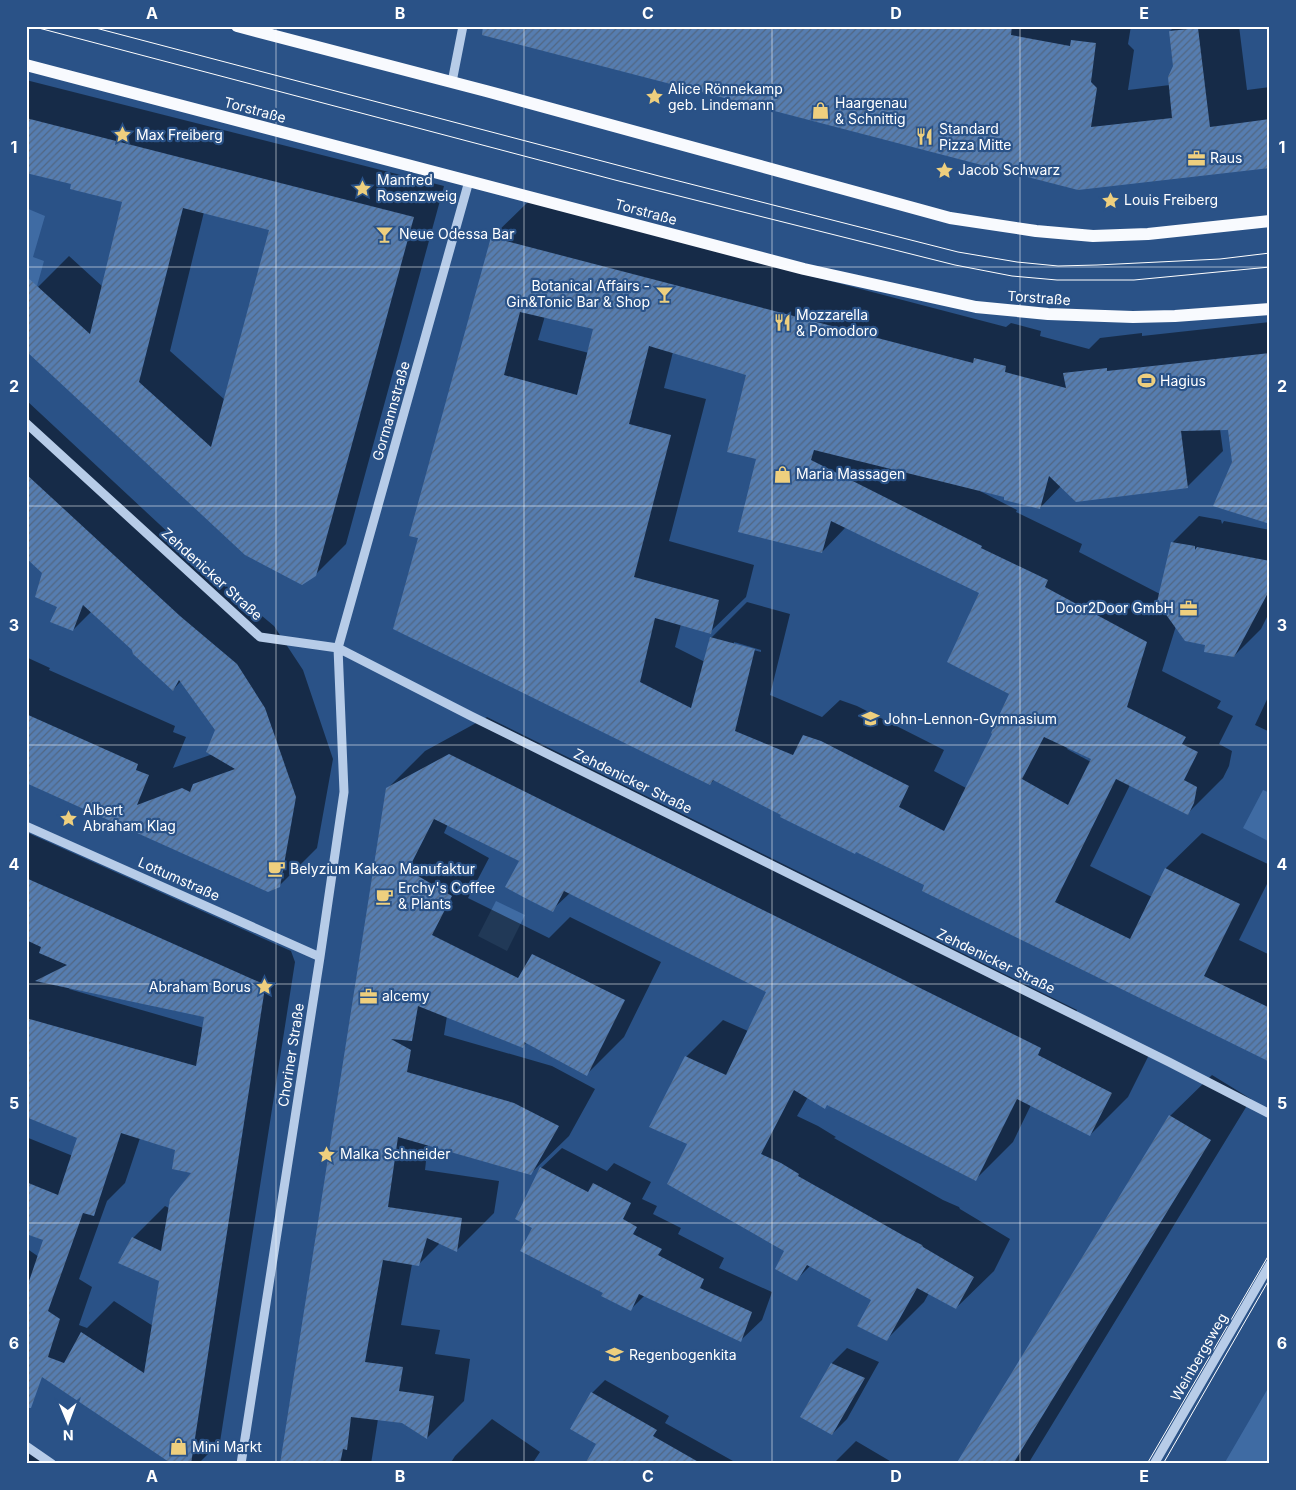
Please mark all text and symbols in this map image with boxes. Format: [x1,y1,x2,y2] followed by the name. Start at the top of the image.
[146,3,158,23] text: A
[395,3,405,23] text: B
[642,3,654,23] text: C
[890,3,902,23] text: D
[1139,3,1149,23] text: E
[668,80,783,113] place label: Alice Rönnekamp geb. Lindemann
[644,87,664,107] place icon: Alice Rönnekamp geb. Lindemann
[222,93,288,126] street label: Torstraße
[835,94,907,127] place label: Haargenau & Schnittig
[811,101,831,121] shop icon: Haargenau & Schnittig
[939,120,1011,153] place label: Standard Pizza Mitte
[112,125,132,145] place icon: Max Freiberg
[136,126,223,143] place label: Max Freiberg
[915,127,935,147] restaurant icon: Standard Pizza Mitte
[11,137,17,157] text: 1
[1279,137,1285,157] text: 1
[1186,148,1206,168] office icon: Raus
[1210,149,1242,166] place label: Raus
[934,160,954,180] place icon: Jacob Schwarz
[958,161,1060,178] place label: Jacob Schwarz
[377,171,457,204] place label: Manfred Rosenzweig
[353,178,373,198] place icon: Manfred Rosenzweig
[1100,190,1120,210] place icon: Louis Freiberg
[1124,191,1218,208] place label: Louis Freiberg
[613,195,679,228] street label: Torstraße
[375,224,395,244] bar icon: Neue Odessa Bar
[399,225,514,242] place label: Neue Odessa Bar
[506,277,650,310] place label: Botanical Affairs - Gin&Tonic Bar & Shop
[654,284,674,304] bar icon: Botanical Affairs - Gin&Tonic Bar & Shop
[1007,287,1071,308] street label: Torstraße
[796,306,877,339] place label: Mozzarella & Pomodoro
[772,313,792,333] restaurant icon: Mozzarella & Pomodoro
[368,359,413,463] street label: Gormannstraße
[1136,371,1156,391] sports icon: Hagius
[1160,372,1206,389] place label: Hagius
[9,376,19,396] text: 2
[1277,376,1287,396] text: 2
[772,464,792,484] shop icon: Maria Massagen
[796,465,905,482] place label: Maria Massagen
[158,524,266,623] street label: Zehdenicker Straße
[1178,598,1198,618] office icon: Door2Door GmbH
[1056,599,1174,616] place label: Door2Door GmbH
[9,615,19,635] text: 3
[1277,615,1287,635] text: 3
[860,709,880,729] school or university icon: John-Lennon-Gymnasium
[884,710,1057,727] place label: John-Lennon-Gymnasium
[571,744,695,817] street label: Zehdenicker Straße
[83,801,176,834] place label: Albert Abraham Klag
[59,808,79,828] place icon: Albert Abraham Klag
[136,853,223,904] street label: Lottumstraße
[9,854,20,874] text: 4
[1277,854,1288,874] text: 4
[266,859,286,879] cafe icon: Belyzium Kakao Manufaktur
[290,860,475,877] place label: Belyzium Kakao Manufaktur
[398,879,495,912] place label: Erchy's Coffee & Plants
[374,886,394,906] cafe icon: Erchy's Coffee & Plants
[934,924,1058,997] street label: Zehdenicker Straße
[255,977,275,997] place icon: Abraham Borus
[149,978,251,995] place label: Abraham Borus
[358,986,378,1006] office icon: alcemy
[382,987,429,1004] place label: alcemy
[274,1002,307,1108] street label: Choriner Straße
[9,1093,19,1113] text: 5
[1277,1093,1287,1113] text: 5
[316,1144,336,1164] place icon: Malka Schneider
[340,1145,450,1162] place label: Malka Schneider
[1167,1310,1231,1404] street label: Weinbergsweg
[9,1333,19,1353] text: 6
[1277,1333,1287,1353] text: 6
[605,1345,625,1365] school or university icon: Regenbogenkita
[629,1346,737,1363] place label: Regenbogenkita
[42,1398,92,1448] north arrow
[63,1427,74,1444] text: N
[168,1437,188,1457] shop icon: Mini Markt
[192,1438,262,1455] place label: Mini Markt
[146,1466,158,1486] text: A
[395,1466,405,1486] text: B
[642,1466,654,1486] text: C
[890,1466,902,1486] text: D
[1139,1466,1149,1486] text: E

